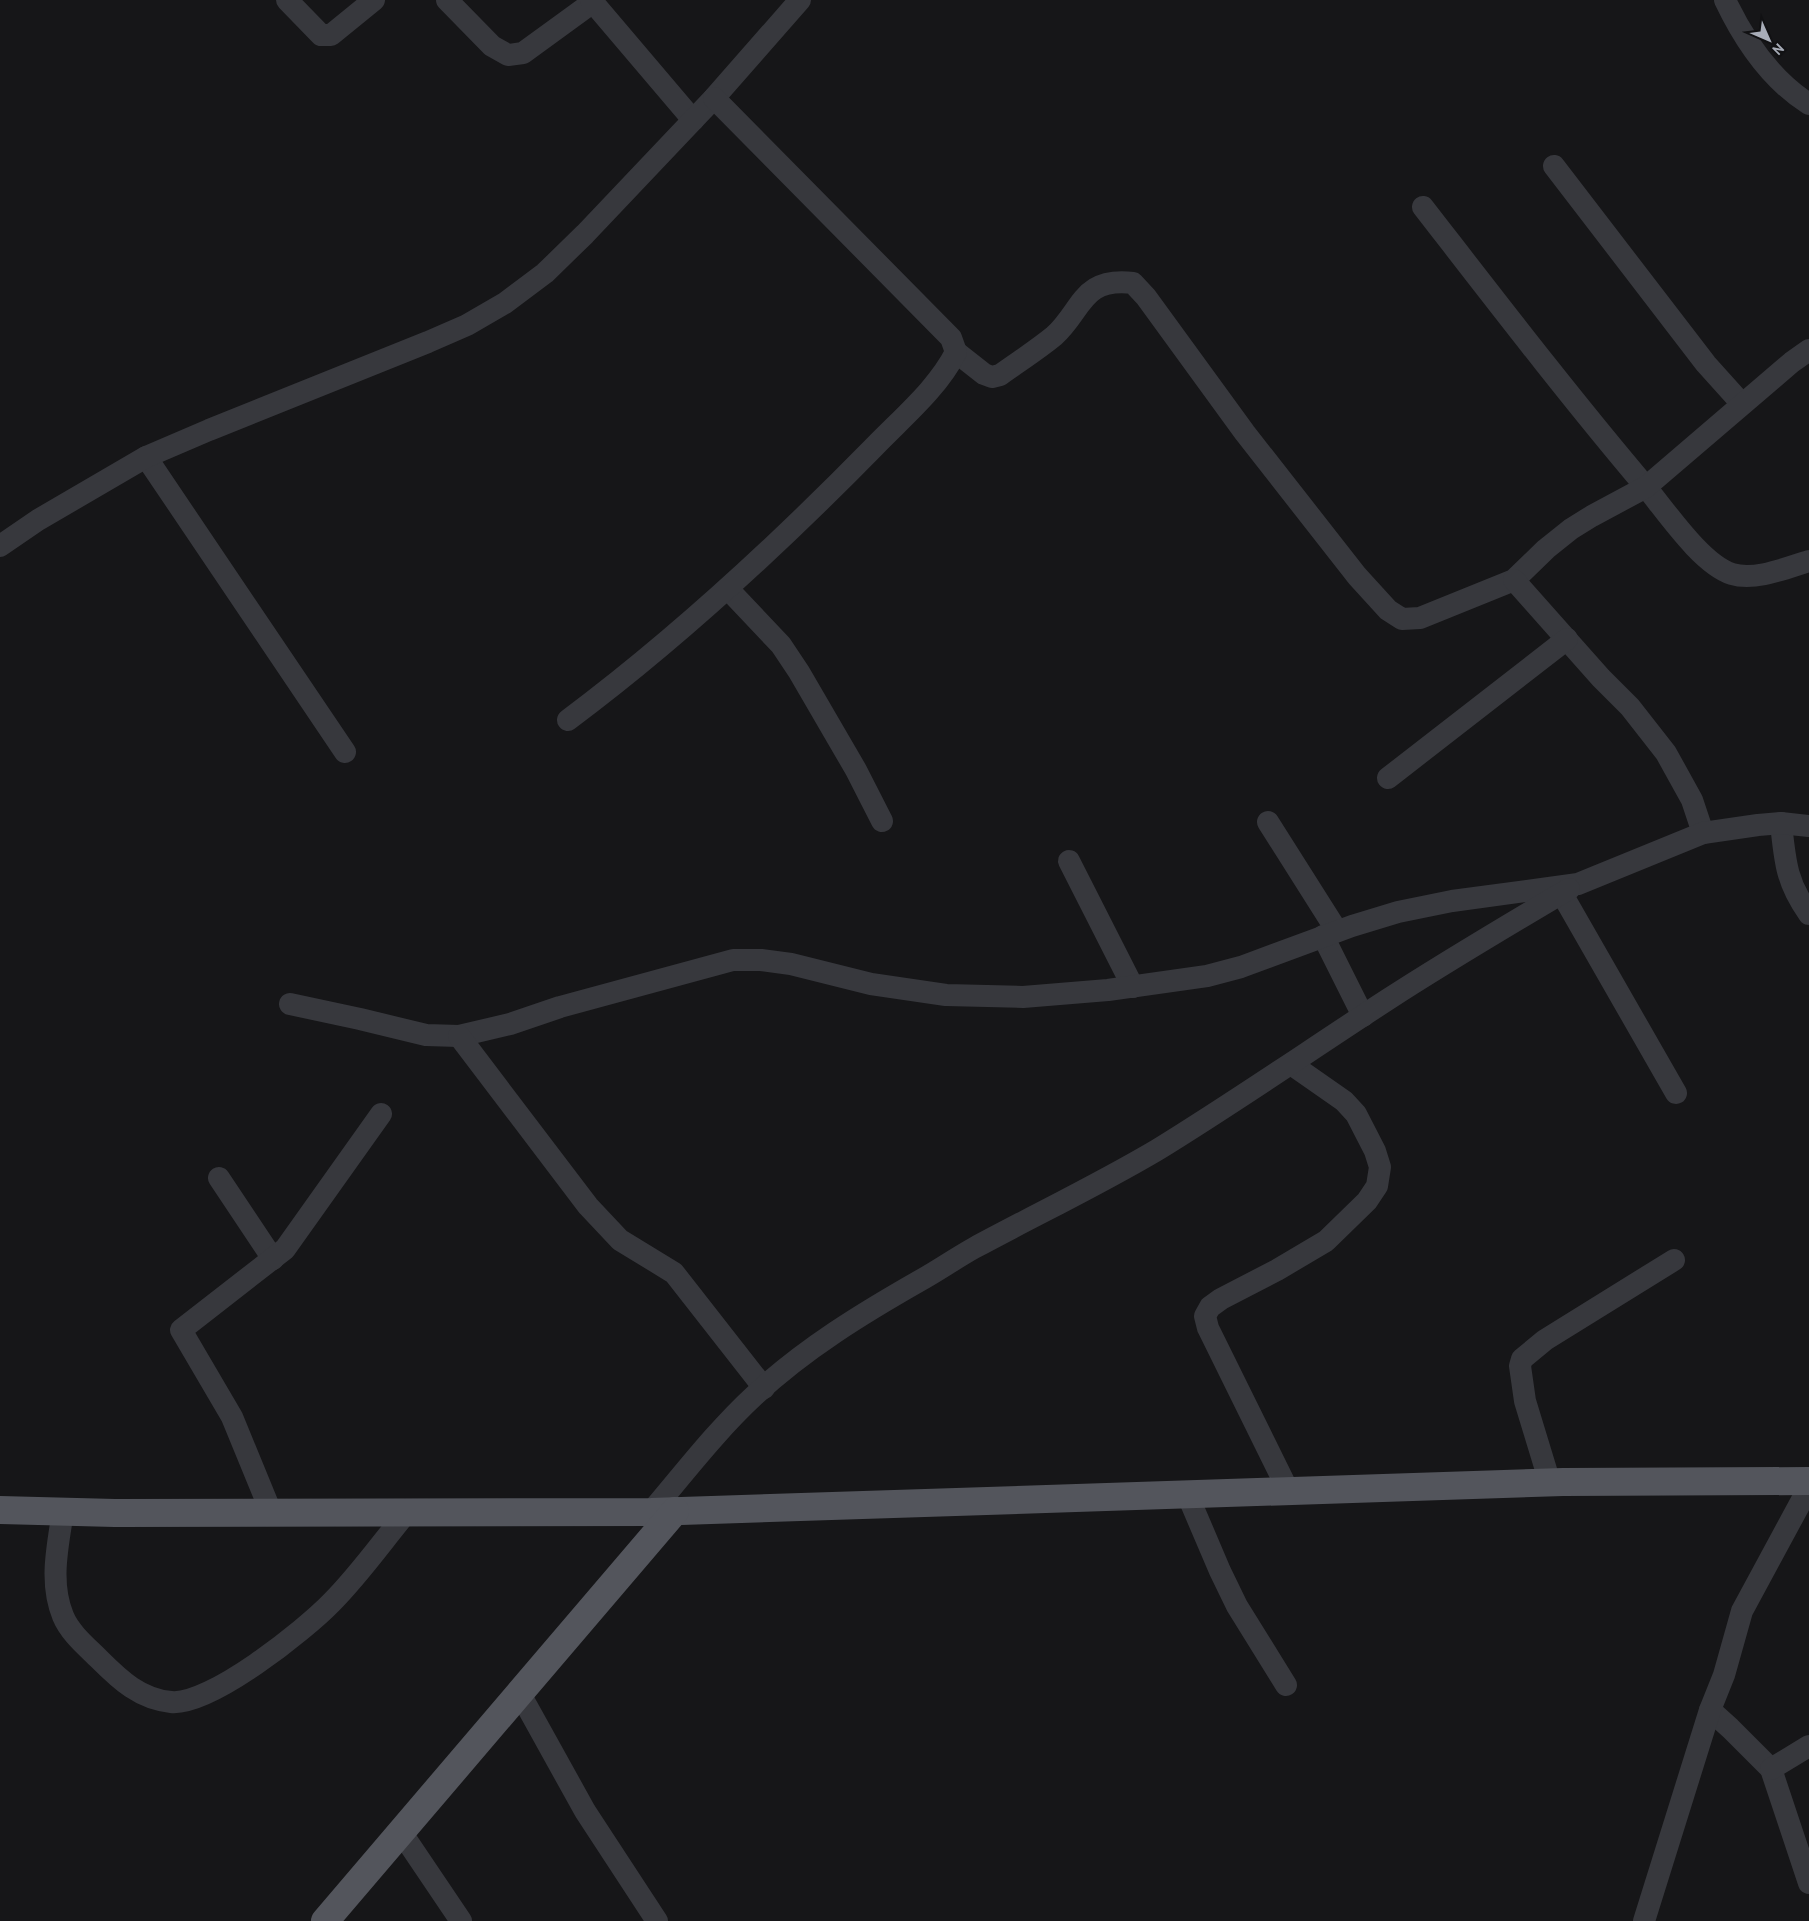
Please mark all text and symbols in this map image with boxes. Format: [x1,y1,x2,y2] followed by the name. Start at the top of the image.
[1744,15,1794,65] north arrow
[1769,40,1788,59] text: N

